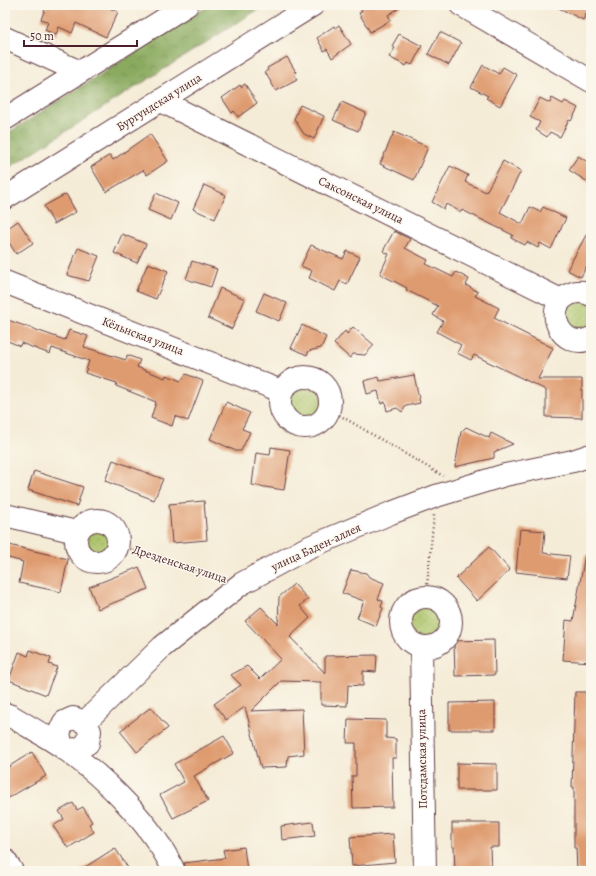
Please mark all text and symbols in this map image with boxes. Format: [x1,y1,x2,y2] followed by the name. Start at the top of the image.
[24,22,137,48] scale bar
[30,28,54,44] text: 50 m
[113,69,205,135] street label: Бургундская улица
[316,173,407,228] street label: Саксонская улица
[100,313,187,359] street label: Кёльнская улица
[268,519,364,575] street label: улица Баден-аллея
[131,541,230,587] street label: Дрезденская улица
[413,708,431,809] street label: Потсдамская улица

